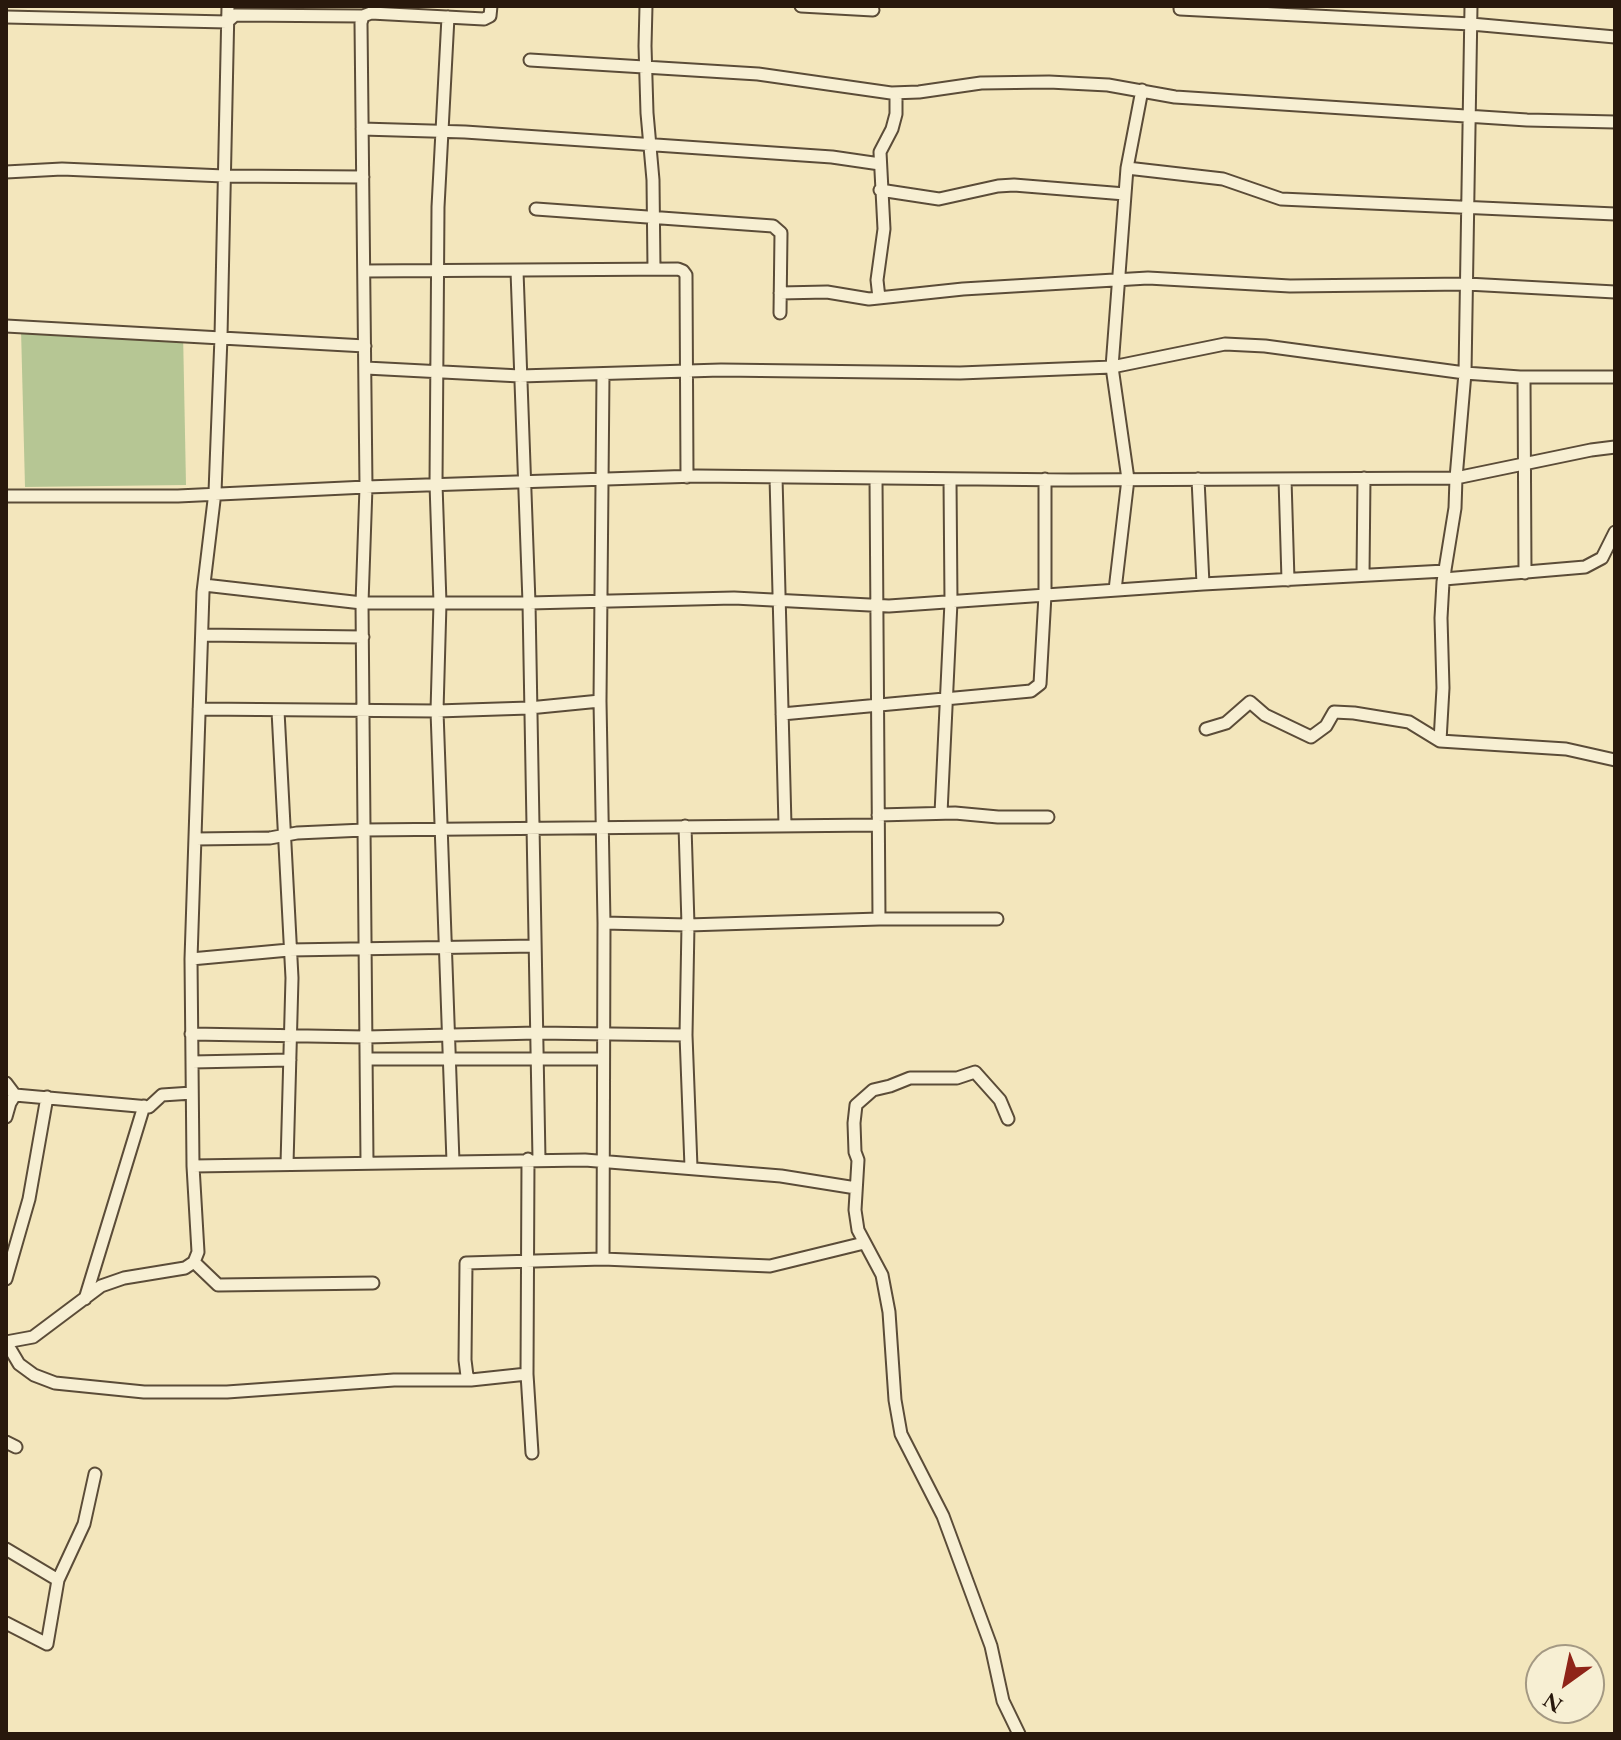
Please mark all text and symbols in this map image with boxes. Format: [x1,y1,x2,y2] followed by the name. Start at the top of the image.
[1525,1644,1605,1724] north arrow
[1537,1686,1568,1720] text: N

